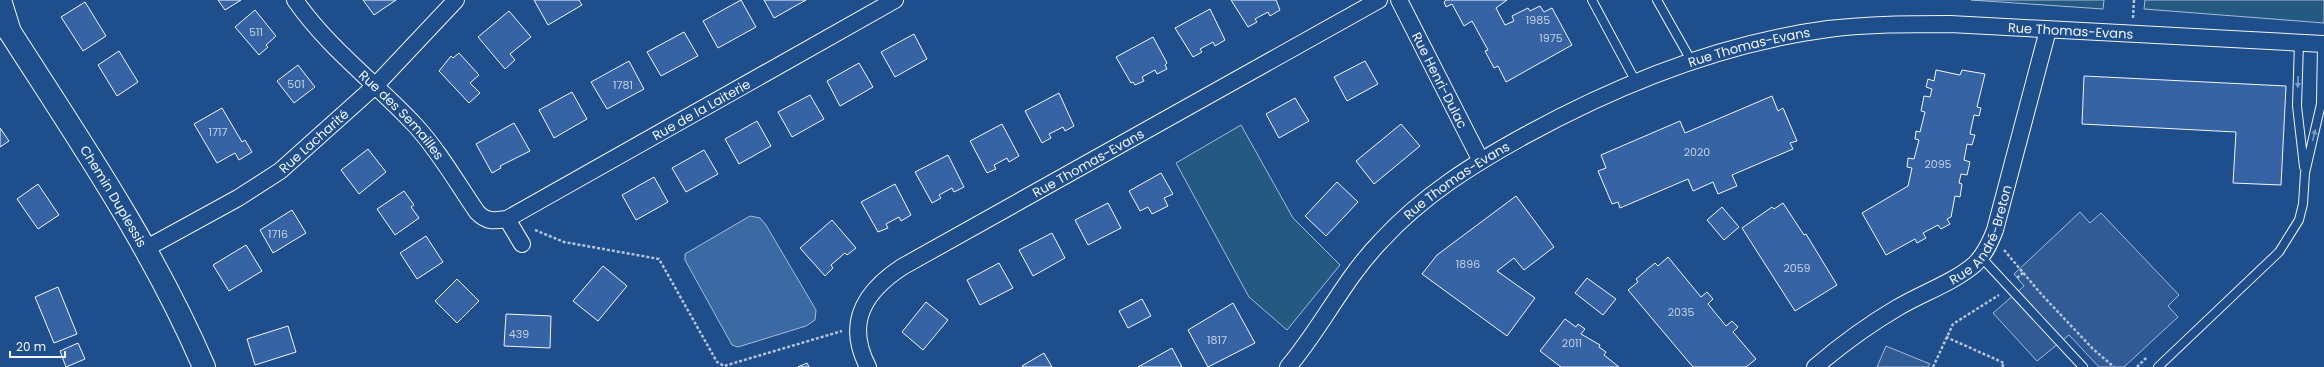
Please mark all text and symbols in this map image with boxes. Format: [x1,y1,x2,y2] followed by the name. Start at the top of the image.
[1526,12,1550,28] house number: 1985
[2007,18,2134,43] street label: Rue Thomas-Evans
[1685,22,1812,72] street label: Rue Thomas-Evans
[249,24,263,40] house number: 511
[1407,29,1472,132] street label: Rue Henri-Dulac
[1539,30,1563,46] house number: 1975
[355,66,449,164] street label: Rue des Semailles
[649,74,754,145] street label: Rue de la Laiterie
[287,76,305,92] house number: 501
[2295,76,2301,89] one-way arrow
[613,77,633,93] house number: 1781
[274,105,353,177] street label: Rue Lacharité
[208,124,228,140] house number: 1717
[1029,124,1148,202] street label: Rue Thomas-Evans
[2311,129,2317,141] one-way arrow
[1399,137,1513,224] street label: Rue Thomas-Evans
[76,141,152,251] street label: Chemin Duplessis
[1684,144,1710,160] house number: 2020
[1924,156,1952,172] house number: 2095
[1946,183,2016,289] street label: Rue André-Breton
[268,226,288,242] house number: 1716
[1456,256,1480,272] house number: 1896
[1783,260,1811,276] house number: 2059
[1668,304,1694,320] house number: 2035
[509,326,529,342] house number: 439
[1207,332,1227,348] house number: 1817
[10,333,65,359] scale bar
[1562,335,1582,351] house number: 2011
[16,338,46,355] text: 20 m

